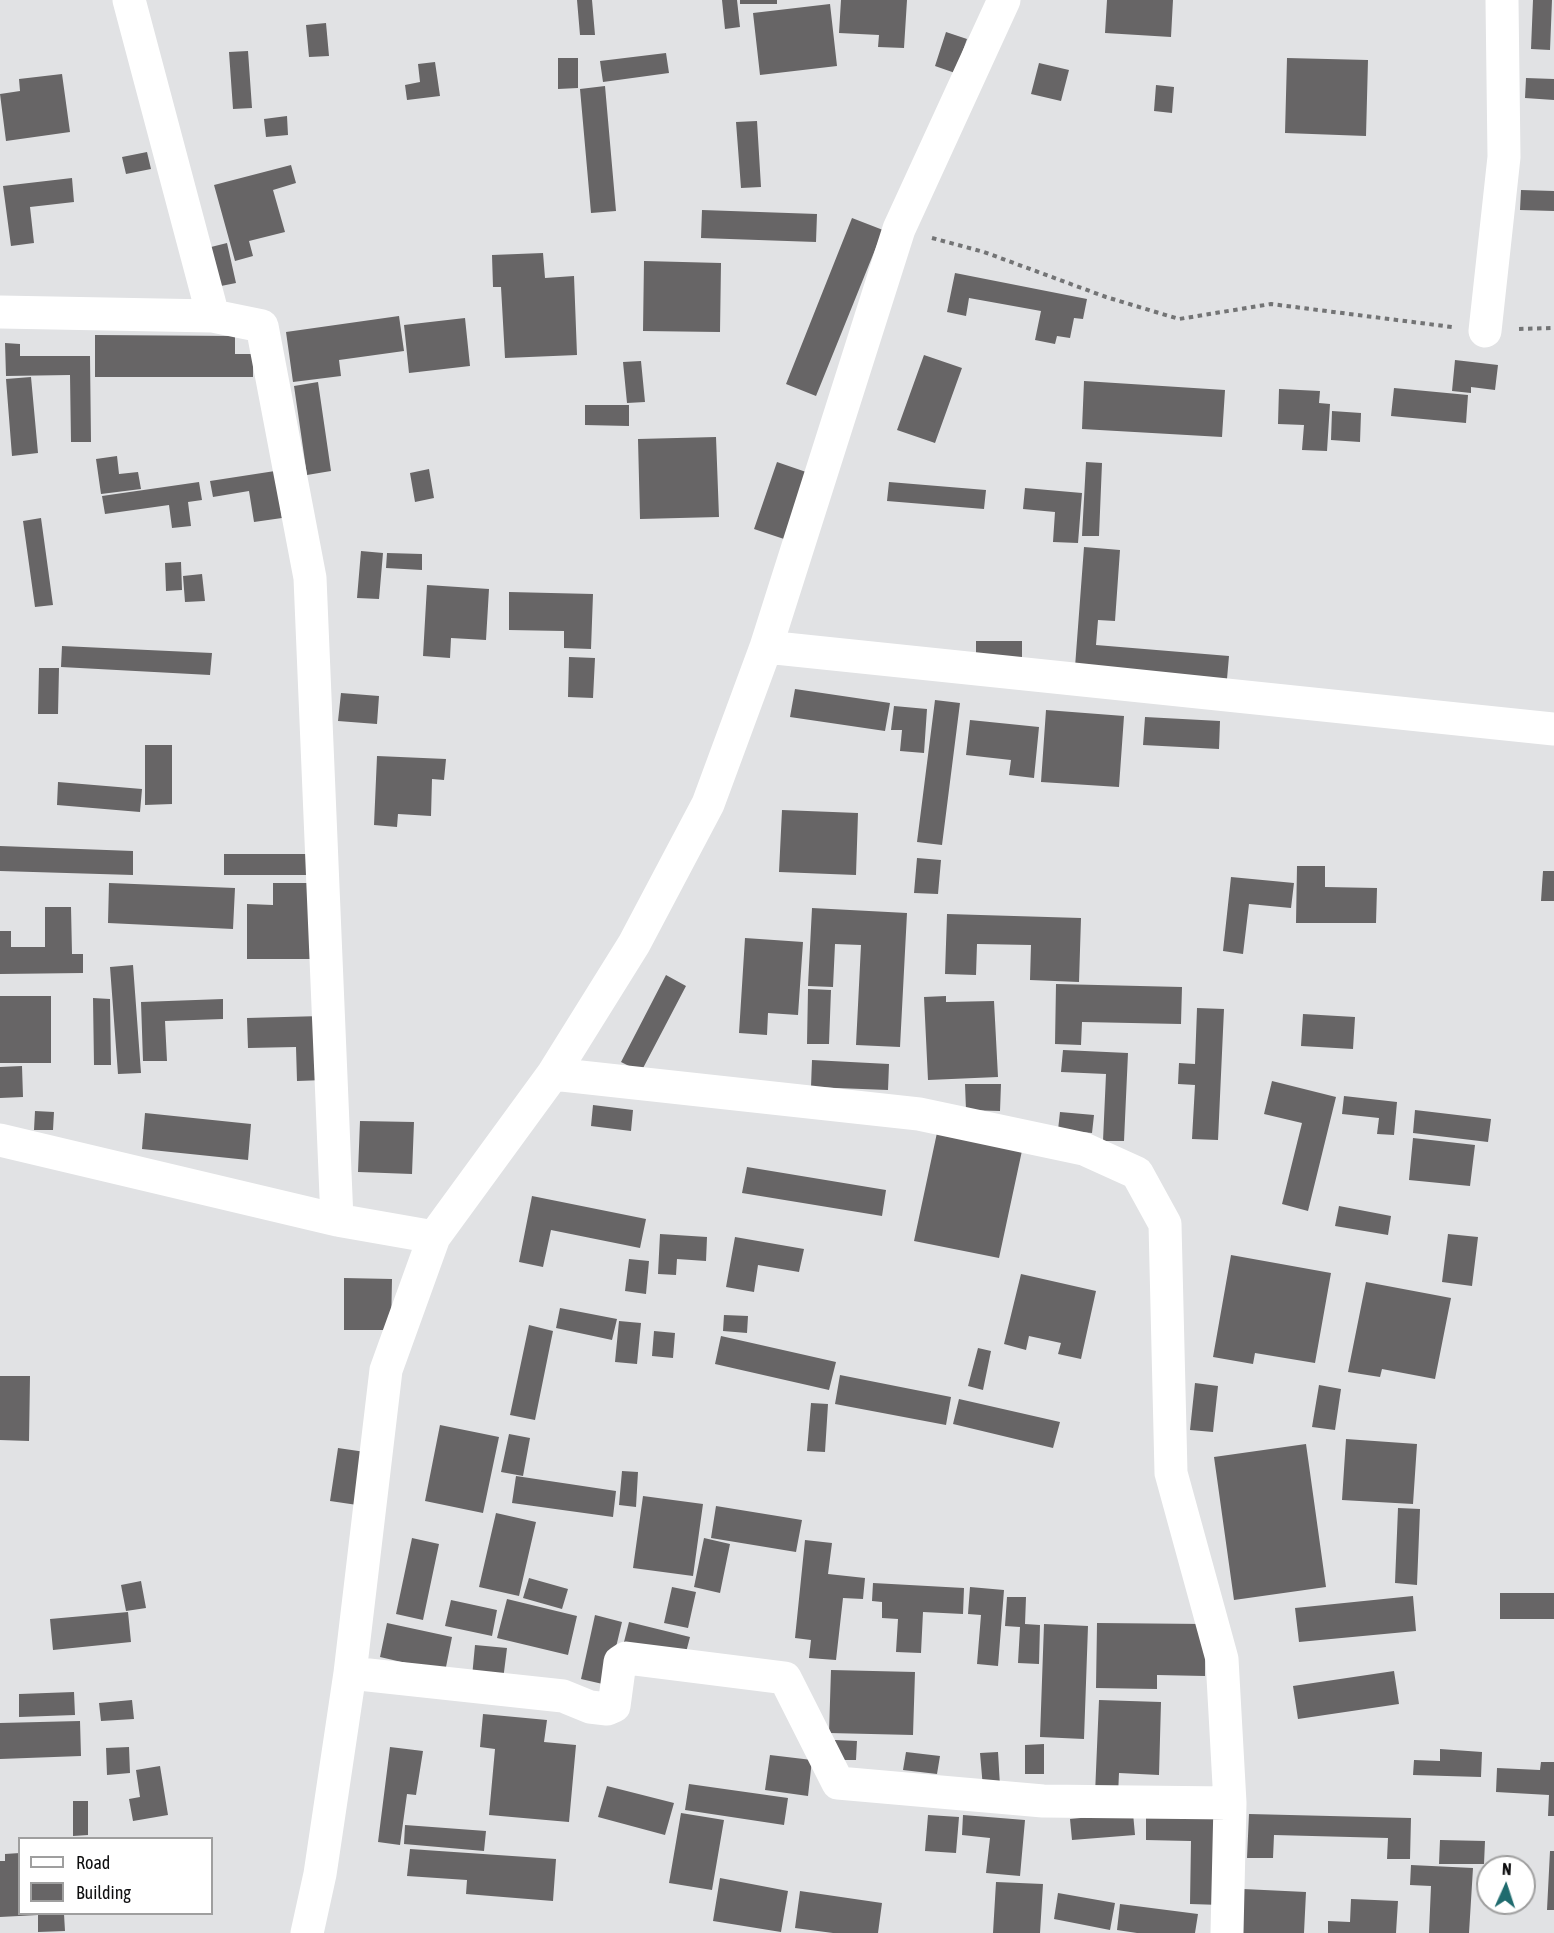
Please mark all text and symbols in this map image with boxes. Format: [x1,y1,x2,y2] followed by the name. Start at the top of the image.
[18,1837,213,1915] legend
[76,1852,110,1873] text: Road
[1476,1855,1536,1915] north arrow
[1502,1860,1512,1878] text: N
[76,1882,131,1903] text: Building

